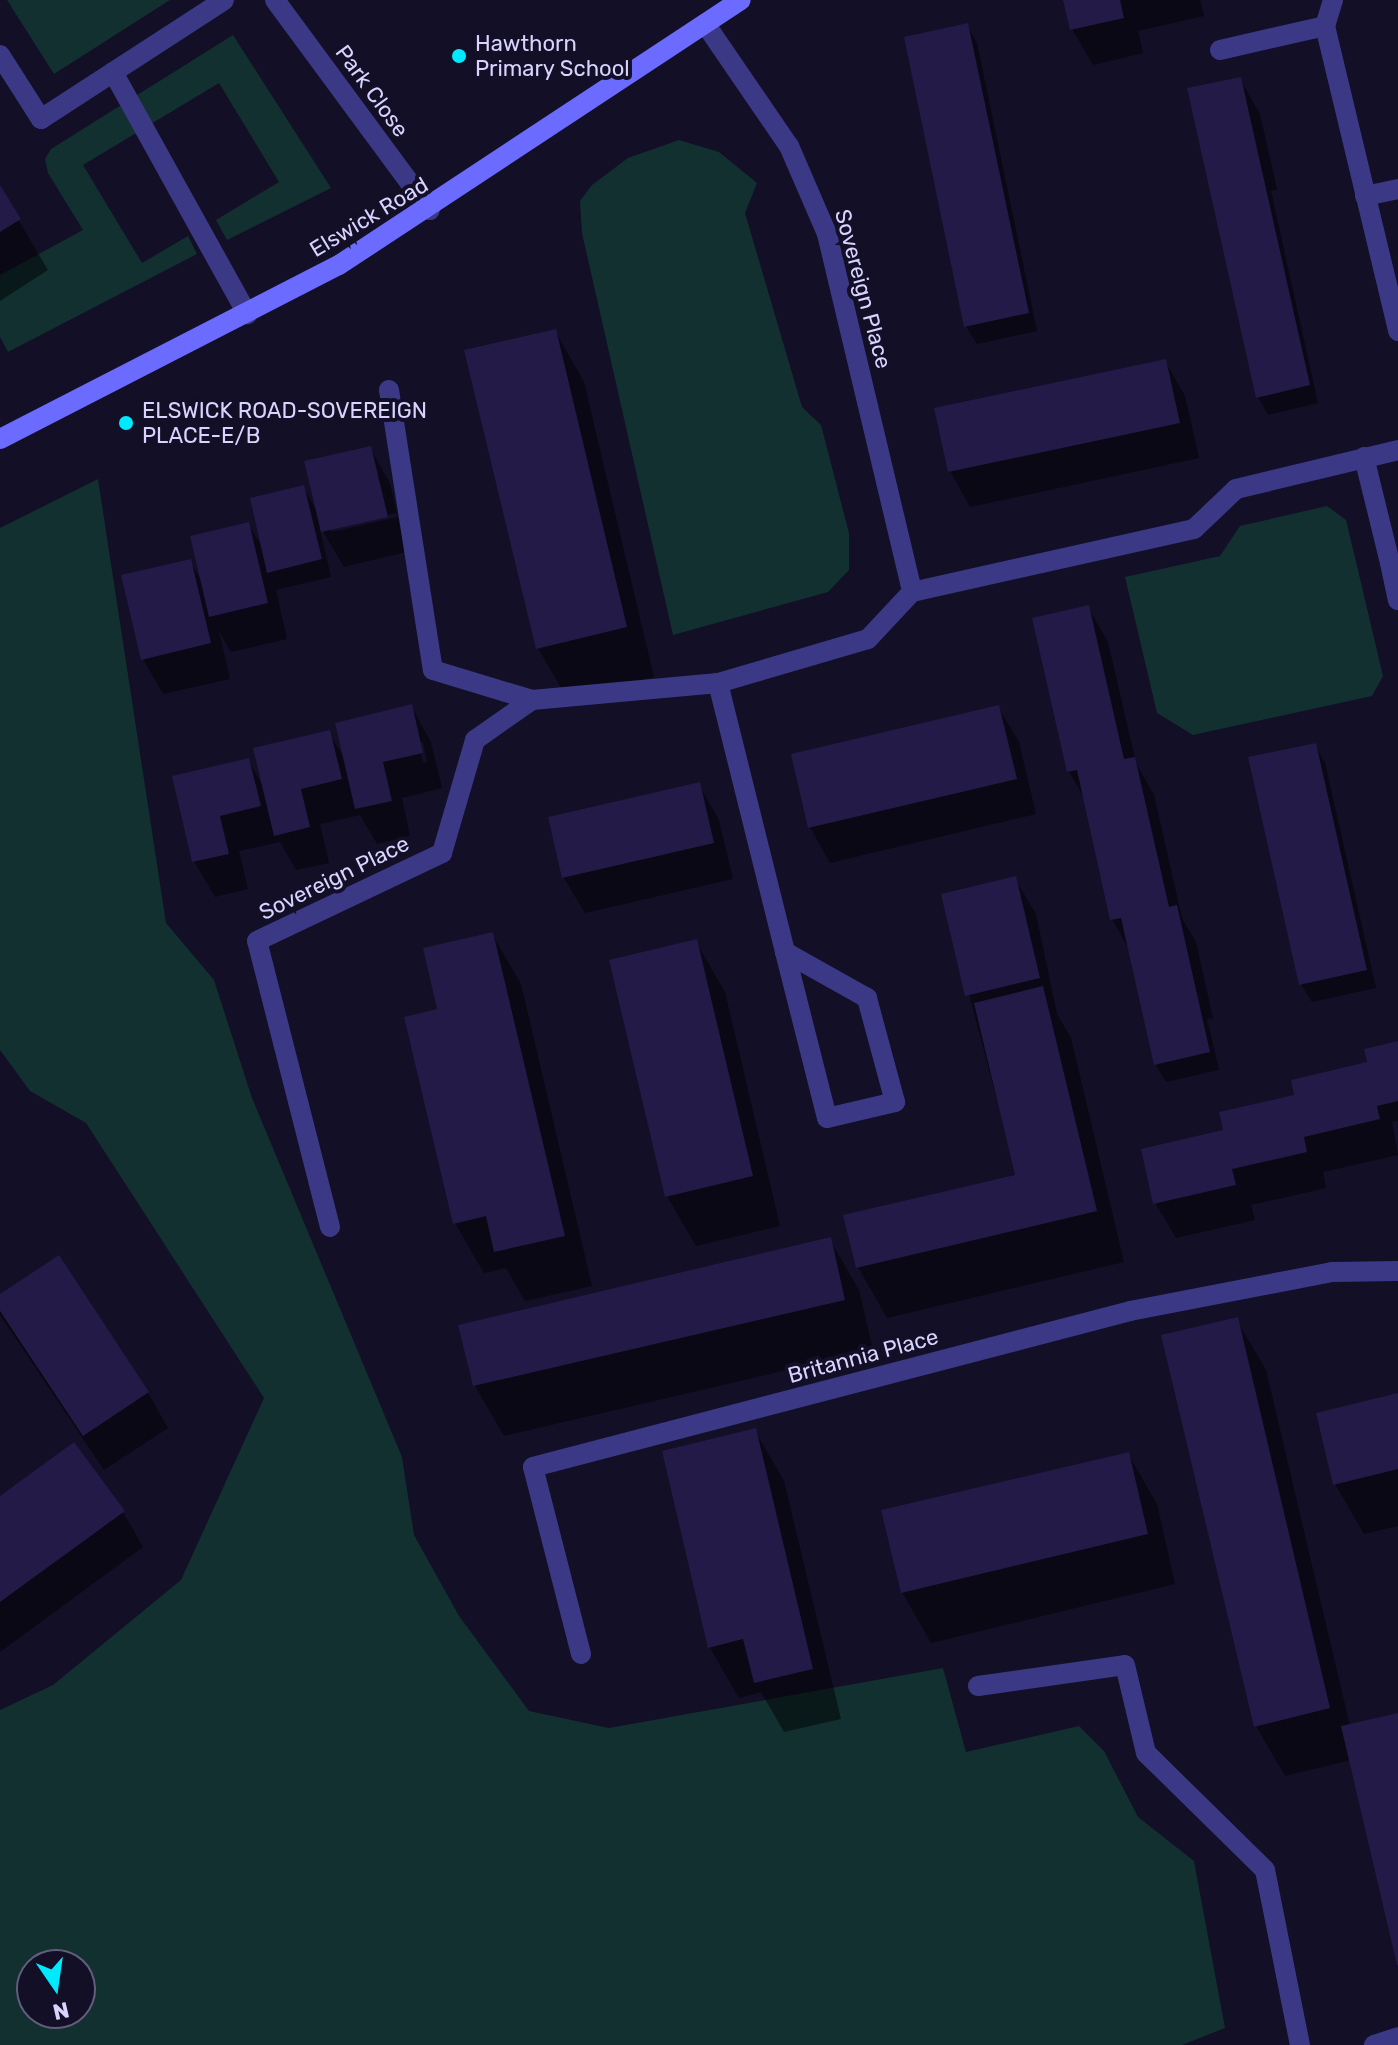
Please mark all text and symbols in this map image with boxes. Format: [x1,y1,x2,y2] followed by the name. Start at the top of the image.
[475,30,630,82] place label: Hawthorn Primary School
[330,40,414,142] street label: Park Close
[450,47,468,65] marker: Hawthorn Primary School
[305,171,433,263] street label: Elswick Road
[829,207,897,371] street label: Sovereign Place
[142,397,427,448] place label: ELSWICK ROAD-SOVEREIGN PLACE-E/B
[117,414,135,432] marker: ELSWICK ROAD-SOVEREIGN PLACE-E/B
[255,830,413,926] street label: Sovereign Place
[785,1323,941,1389] street label: Britannia Place
[16,1949,96,2029] north arrow
[50,1996,72,2026] text: N

